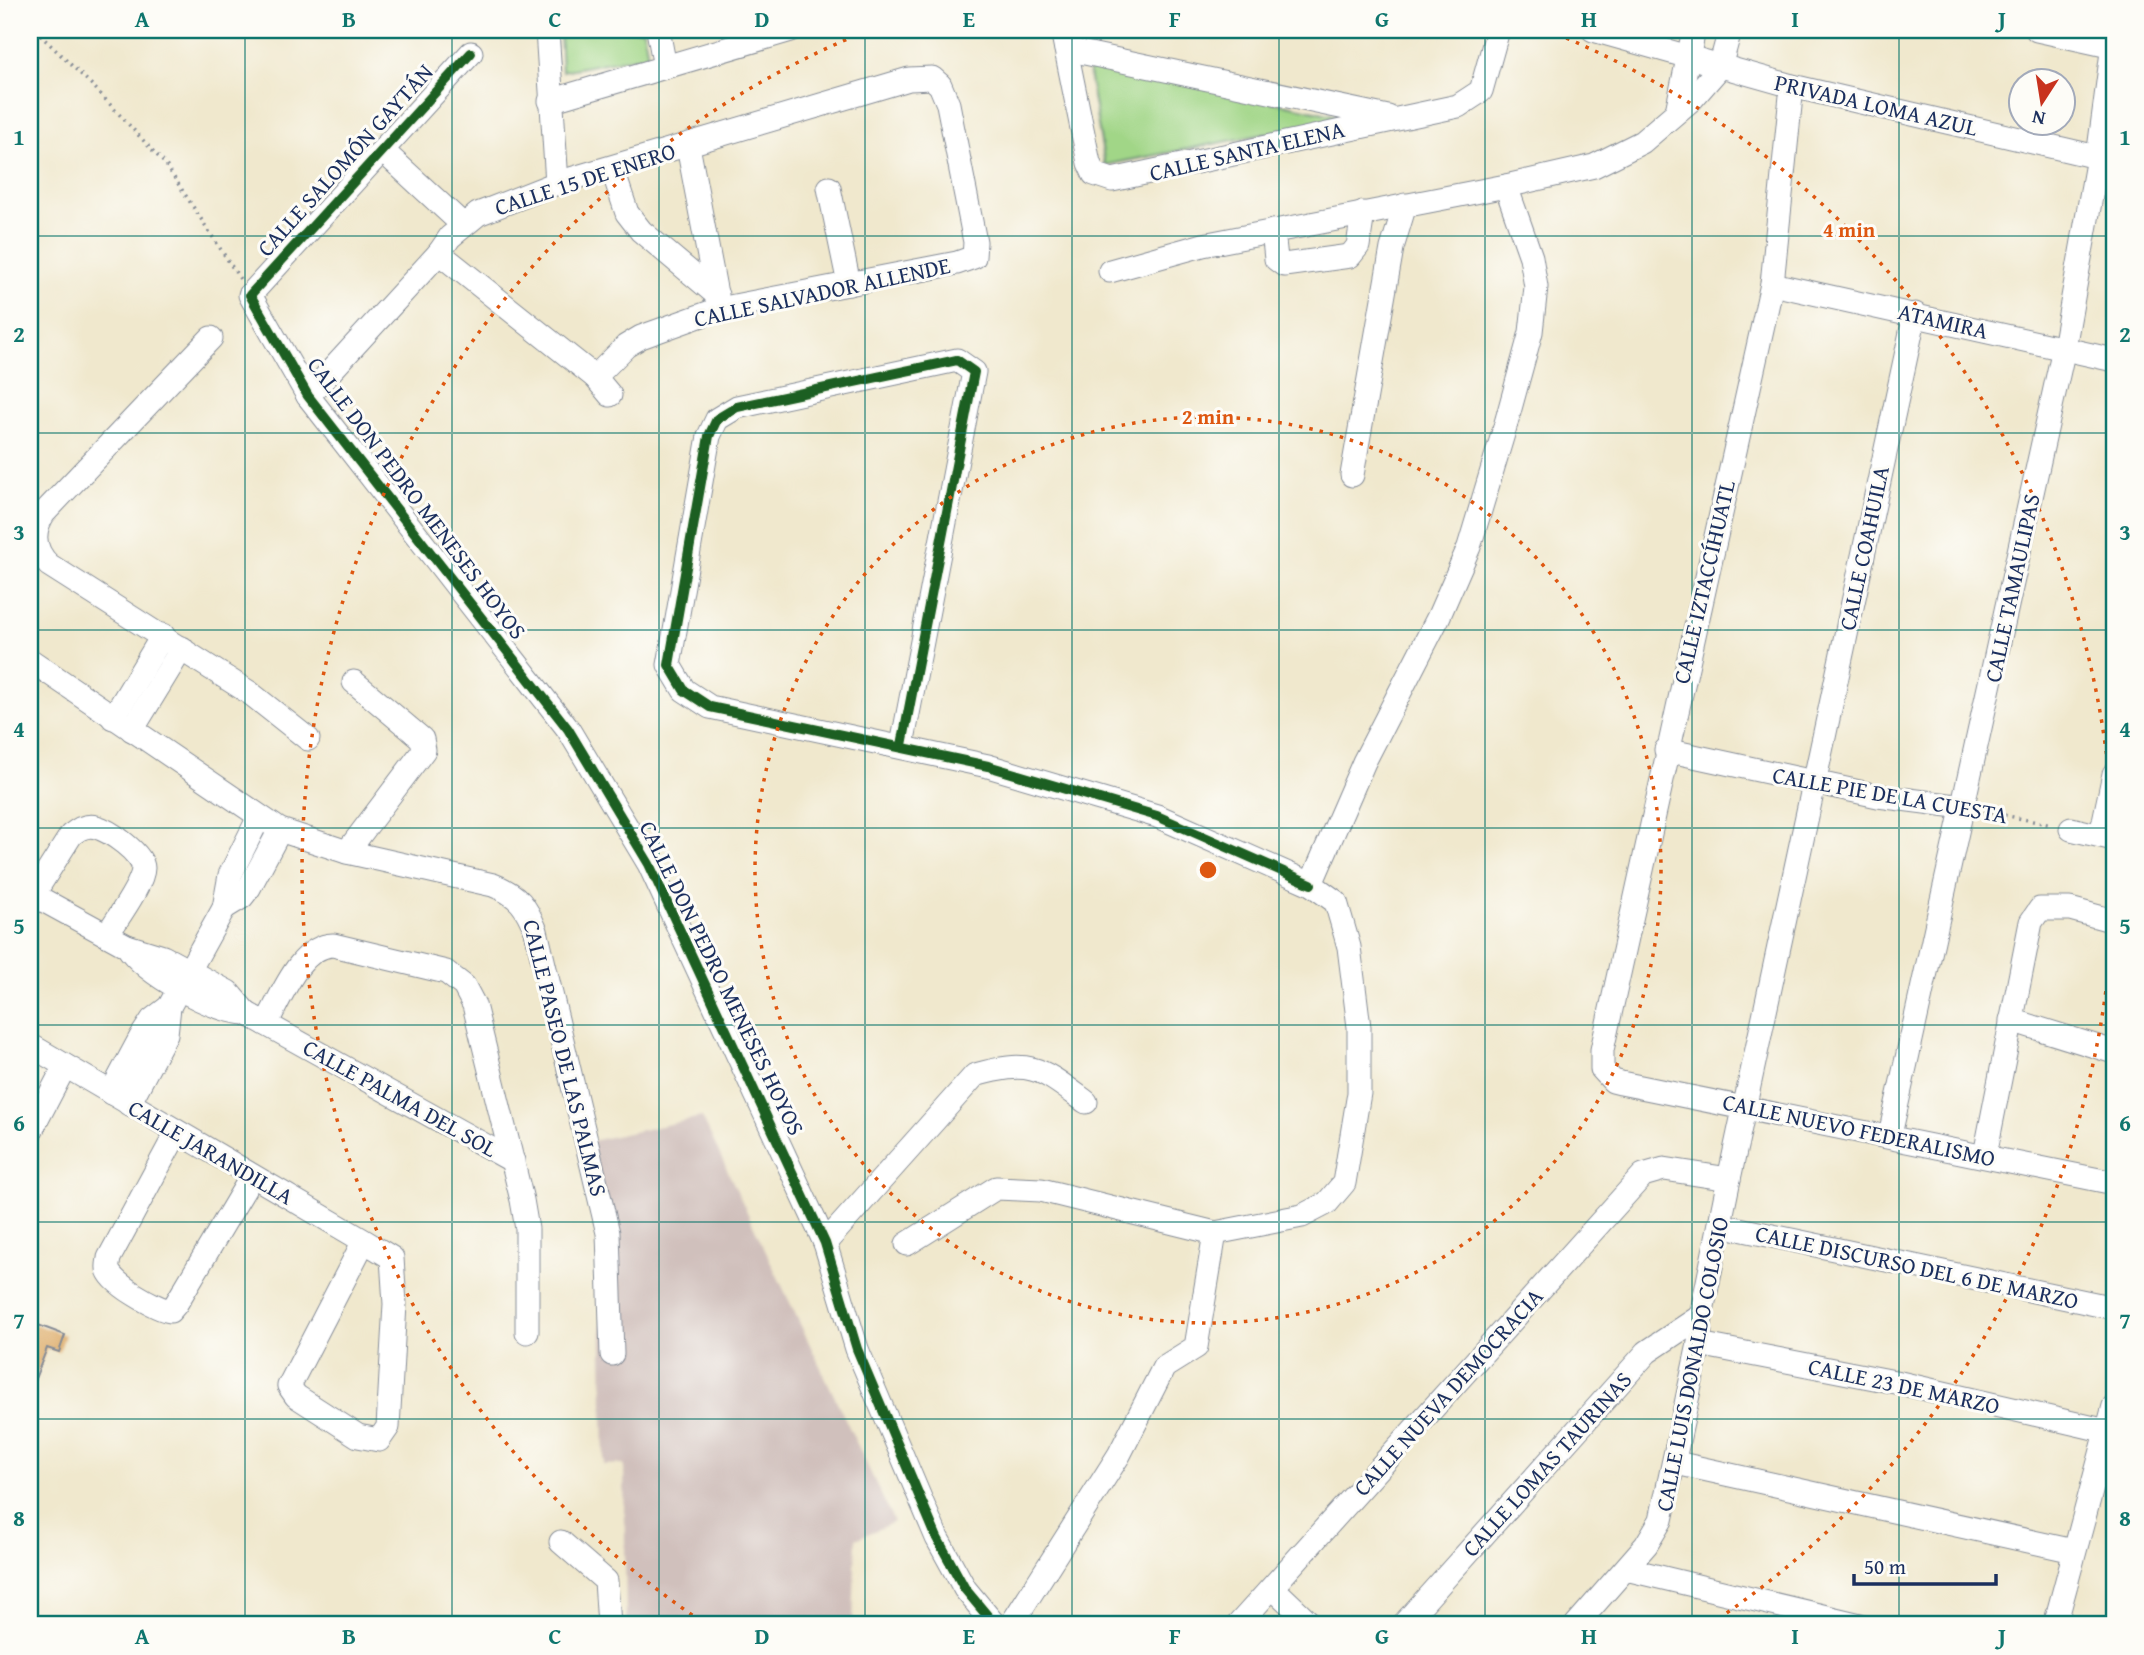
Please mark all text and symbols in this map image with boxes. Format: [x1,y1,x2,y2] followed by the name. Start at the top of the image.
[135,2,150,35] text: A
[342,2,356,35] text: B
[548,2,562,35] text: C
[755,2,770,35] text: D
[963,2,975,35] text: E
[1169,2,1181,35] text: F
[1375,2,1389,35] text: G
[1581,2,1597,35] text: H
[1791,2,1799,35] text: I
[1994,2,2006,35] text: J
[249,56,440,263] street label: CALLE SALOMÓN GAYTÁN
[1771,65,1981,144] street label: PRIVADA LOMA AZUL
[2008,66,2078,136] north arrow
[2029,104,2048,134] text: N
[1146,112,1348,189] street label: CALLE SANTA ELENA
[13,120,25,153] text: 1
[2119,120,2131,153] text: 1
[490,134,680,223] street label: CALLE 15 DE ENERO
[1823,214,1876,245] text: 4 min
[691,248,953,335] street label: CALLE SALVADOR ALLENDE
[1895,294,1991,347] street label: ATAMIRA
[13,317,25,350] text: 2
[2119,317,2131,350] text: 2
[300,350,535,646] street label: CALLE DON PEDRO MENESES HOYOS
[1182,401,1235,432] text: 2 min
[1830,463,1897,633] street label: CALLE COAHUILA
[1664,477,1743,687] street label: CALLE IZTACCÍHUATL
[1975,491,2048,685] street label: CALLE TAMAULIPAS
[13,515,25,548] text: 3
[2119,515,2131,548] text: 3
[13,712,25,745] text: 4
[2119,712,2131,745] text: 4
[1770,758,2010,831] street label: CALLE PIE DE LA CUESTA
[632,815,813,1141] street label: CALLE DON PEDRO MENESES HOYOS
[1196,858,1220,882] centre of rings
[13,909,25,942] text: 5
[2119,909,2131,942] text: 5
[515,916,616,1200] street label: CALLE PASEO DE LAS PALMAS
[297,1030,503,1165] street label: CALLE PALMA DEL SOL
[1720,1084,1998,1175] street label: CALLE NUEVO FEDERALISMO
[123,1091,300,1212] street label: CALLE JARANDILLA
[13,1106,25,1139] text: 6
[2119,1106,2131,1139] text: 6
[1647,1214,1736,1514] street label: CALLE LUIS DONALDO COLOSIO
[1753,1216,2082,1317] street label: CALLE DISCURSO DEL 6 DE MARZO
[1345,1280,1550,1503] street label: CALLE NUEVA DEMOCRACIA
[13,1304,25,1337] text: 7
[2119,1304,2131,1337] text: 7
[1805,1349,2003,1422] street label: CALLE 23 DE MARZO
[1454,1364,1639,1564] street label: CALLE LOMAS TAURINAS
[13,1501,25,1534] text: 8
[2119,1501,2131,1534] text: 8
[1854,1543,1995,1587] scale bar
[1864,1551,1906,1582] text: 50 m
[135,1619,150,1652] text: A
[342,1619,356,1652] text: B
[548,1619,562,1652] text: C
[755,1619,770,1652] text: D
[963,1619,975,1652] text: E
[1169,1619,1181,1652] text: F
[1375,1619,1389,1652] text: G
[1581,1619,1597,1652] text: H
[1791,1619,1799,1652] text: I
[1994,1619,2006,1652] text: J

